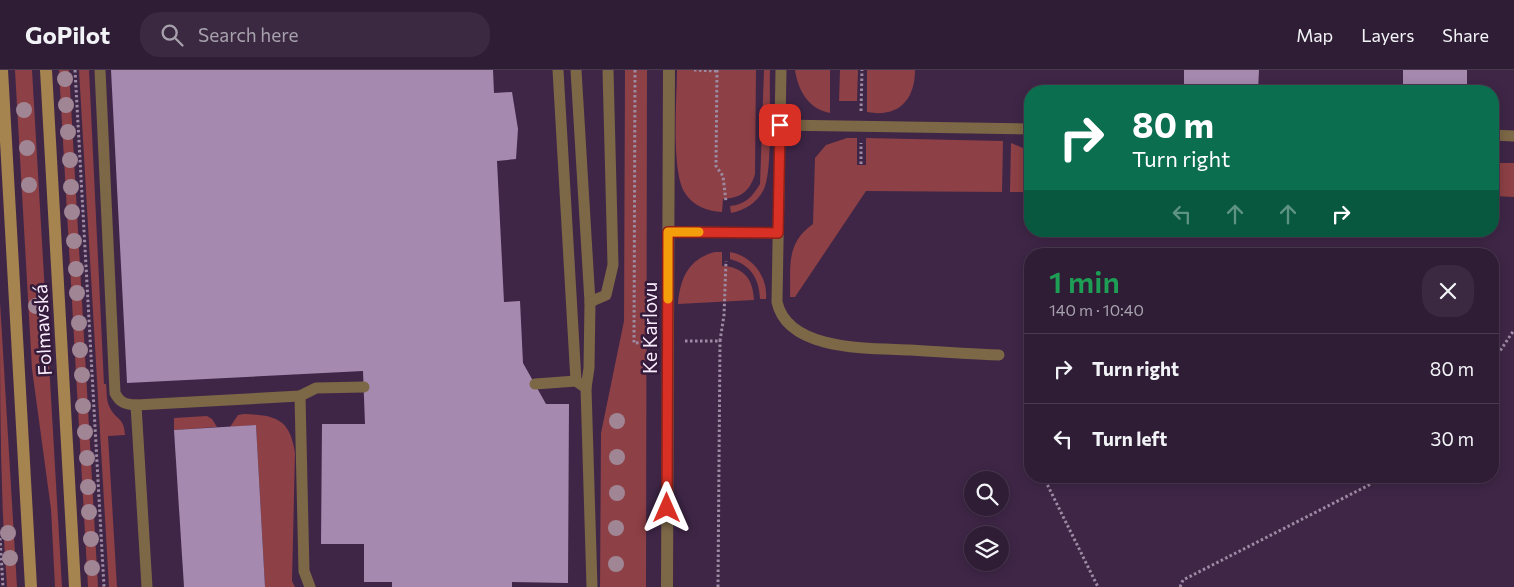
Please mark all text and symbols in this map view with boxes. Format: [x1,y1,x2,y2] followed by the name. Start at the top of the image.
[140,12,490,57] search box
[25,20,110,49] text: GoPilot
[158,21,186,49] icon: search
[198,23,299,46] text: Search here
[1296,24,1333,46] text: Map
[1361,24,1414,46] text: Layers
[1442,24,1489,46] text: Share
[1132,102,1214,145] text: 80 m
[759,104,801,146] pin
[1049,105,1114,170] icon: right
[766,111,794,139] icon: arrive
[1132,145,1230,172] text: Turn right
[1168,200,1196,228] icon: left
[1221,200,1249,228] icon: ahead
[1274,200,1302,228] icon: ahead
[1327,200,1355,228] icon: right
[1049,262,1120,299] text: 1 min
[1422,265,1474,317] button: close
[638,282,661,374] street label: Ke Karlovu
[28,284,56,376] street label: Folmavská
[1049,300,1144,319] text: 140 m · 10:40
[1049,355,1077,383] icon: right
[1092,357,1179,380] text: Turn right
[1430,357,1474,380] text: 80 m
[1049,425,1077,453] icon: left
[1092,427,1167,450] text: Turn left
[1431,427,1474,450] text: 30 m
[964,471,1009,571] map controls
[964,471,1009,516] button: search
[640,481,692,533] position arrow
[964,526,1009,571] button: layers

